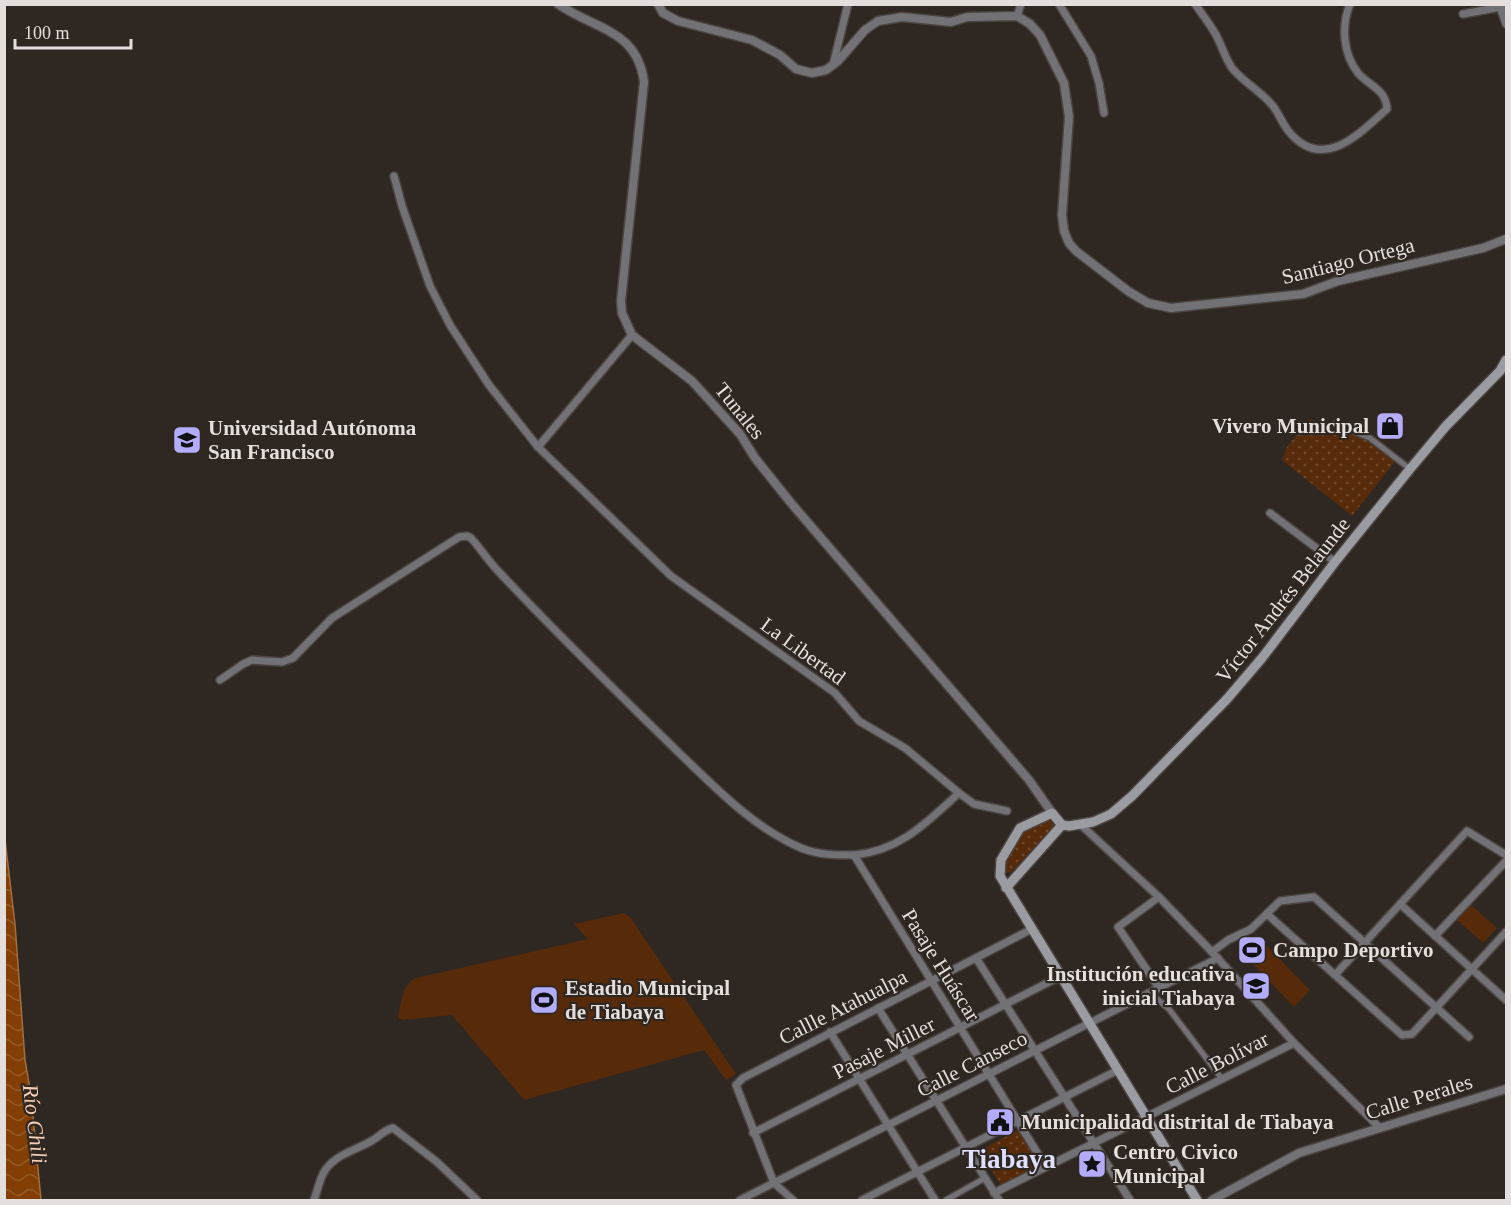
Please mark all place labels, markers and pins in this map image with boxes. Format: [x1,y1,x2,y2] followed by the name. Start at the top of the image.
[1374,410,1406,442] shop icon: Vivero Municipal
[1212,414,1369,438] place label: Vivero Municipal
[208,416,417,464] place label: Universidad Autónoma San Francisco
[171,424,203,456] school or university icon: Universidad Autónoma San Francisco
[1236,934,1268,966] sports icon: Campo Deportivo
[1273,938,1433,962] place label: Campo Deportivo
[1047,962,1235,1010] place label: Institución educativa inicial Tiabaya
[1240,970,1272,1002] school or university icon: Institución educativa inicial Tiabaya
[565,976,730,1024] place label: Estadio Municipal de Tiabaya
[528,984,560,1016] sports icon: Estadio Municipal de Tiabaya
[984,1106,1016,1138] public building icon: Municipalidad distrital de Tiabaya
[1021,1110,1334,1134] place label: Municipalidad distrital de Tiabaya
[1113,1140,1238,1188] place label: Centro Civico Municipal
[1076,1148,1108,1180] place icon: Centro Civico Municipal

